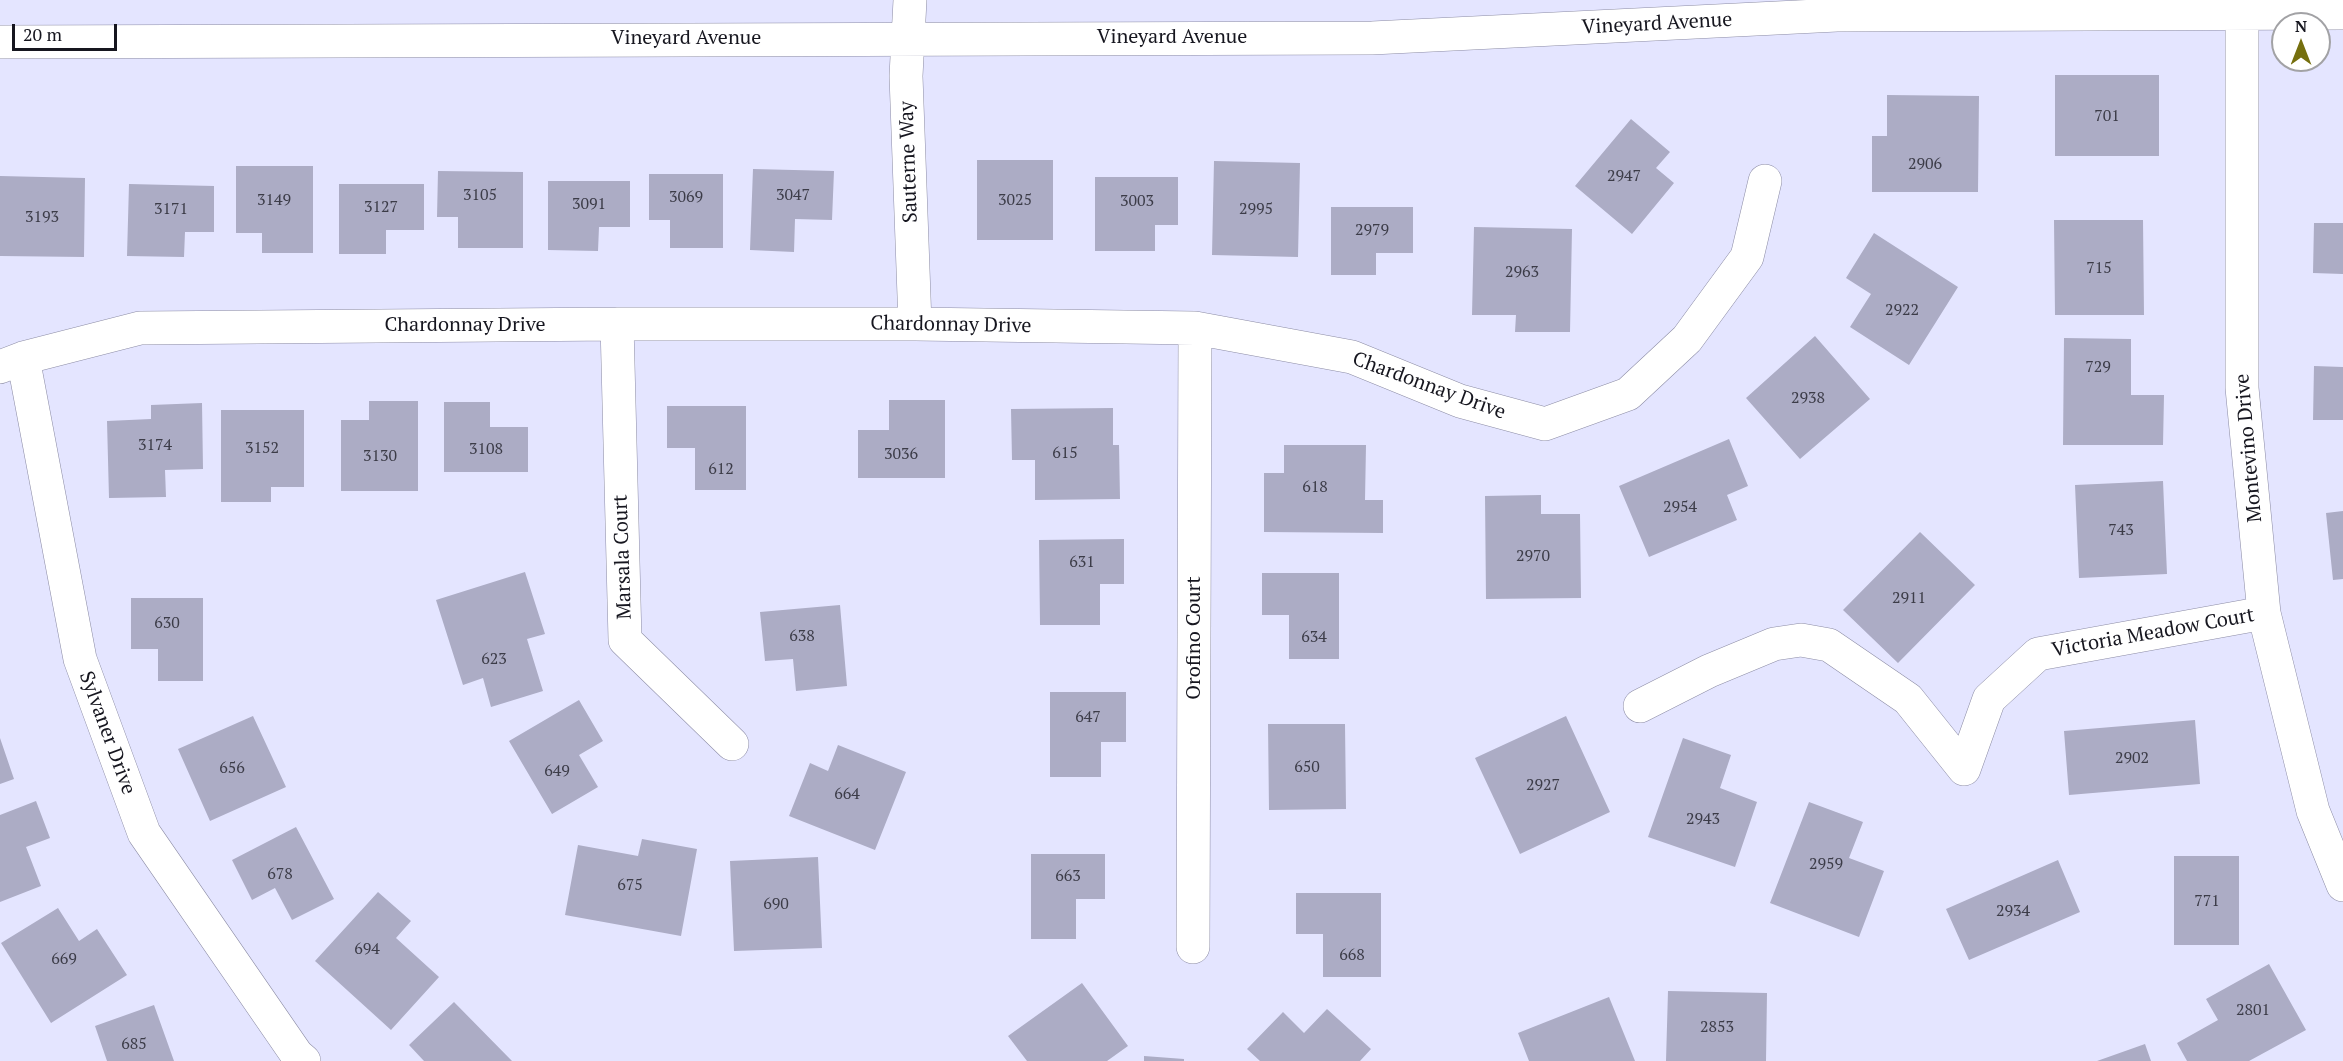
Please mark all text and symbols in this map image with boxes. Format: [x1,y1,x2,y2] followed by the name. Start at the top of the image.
[1581,8,1733,40] street label: Vineyard Avenue
[15,12,120,50] scale bar
[2271,12,2331,72] north arrow
[2295,15,2307,37] text: N
[23,22,62,46] text: 20 m
[1097,25,1247,49] street label: Vineyard Avenue
[611,26,761,50] street label: Vineyard Avenue
[895,101,923,223] street label: Sauterne Way
[2094,106,2120,126] house number: 701
[1908,154,1942,174] house number: 2906
[1607,166,1641,186] house number: 2947
[463,185,497,205] house number: 3105
[776,185,810,205] house number: 3047
[669,187,703,207] house number: 3069
[257,190,291,210] house number: 3149
[998,190,1032,210] house number: 3025
[1120,191,1154,211] house number: 3003
[572,194,606,214] house number: 3091
[364,197,398,217] house number: 3127
[154,199,188,219] house number: 3171
[1239,199,1273,219] house number: 2995
[25,207,59,227] house number: 3193
[1355,220,1389,240] house number: 2979
[2086,258,2112,278] house number: 715
[1505,262,1539,282] house number: 2963
[1885,300,1919,320] house number: 2922
[870,312,1032,338] street label: Chardonnay Drive
[384,313,546,337] street label: Chardonnay Drive
[1349,347,1509,425] street label: Chardonnay Drive
[2085,357,2111,377] house number: 729
[2231,373,2267,523] street label: Montevino Drive
[1791,388,1825,408] house number: 2938
[138,435,172,455] house number: 3174
[245,438,279,458] house number: 3152
[469,439,503,459] house number: 3108
[1052,443,1078,463] house number: 615
[884,444,918,464] house number: 3036
[363,446,397,466] house number: 3130
[708,459,734,479] house number: 612
[1302,477,1328,497] house number: 618
[609,494,637,620] street label: Marsala Court
[1663,497,1697,517] house number: 2954
[2108,520,2134,540] house number: 743
[1516,546,1550,566] house number: 2970
[1069,552,1095,572] house number: 631
[1182,576,1206,700] street label: Orofino Court
[1892,588,1926,608] house number: 2911
[2050,603,2256,663] street label: Victoria Meadow Court
[154,613,180,633] house number: 630
[789,626,815,646] house number: 638
[1301,627,1327,647] house number: 634
[481,649,507,669] house number: 623
[74,668,140,798] street label: Sylvaner Drive
[1075,707,1101,727] house number: 647
[2115,748,2149,768] house number: 2902
[1294,757,1320,777] house number: 650
[219,758,245,778] house number: 656
[544,761,570,781] house number: 649
[1526,775,1560,795] house number: 2927
[834,784,860,804] house number: 664
[1686,809,1720,829] house number: 2943
[1809,854,1843,874] house number: 2959
[267,864,293,884] house number: 678
[1055,866,1081,886] house number: 663
[617,875,643,895] house number: 675
[2194,891,2220,911] house number: 771
[763,894,789,914] house number: 690
[1996,901,2030,921] house number: 2934
[354,939,380,959] house number: 694
[1339,945,1365,965] house number: 668
[51,949,77,969] house number: 669
[2236,1000,2270,1020] house number: 2801
[1700,1017,1734,1037] house number: 2853
[121,1034,147,1054] house number: 685

